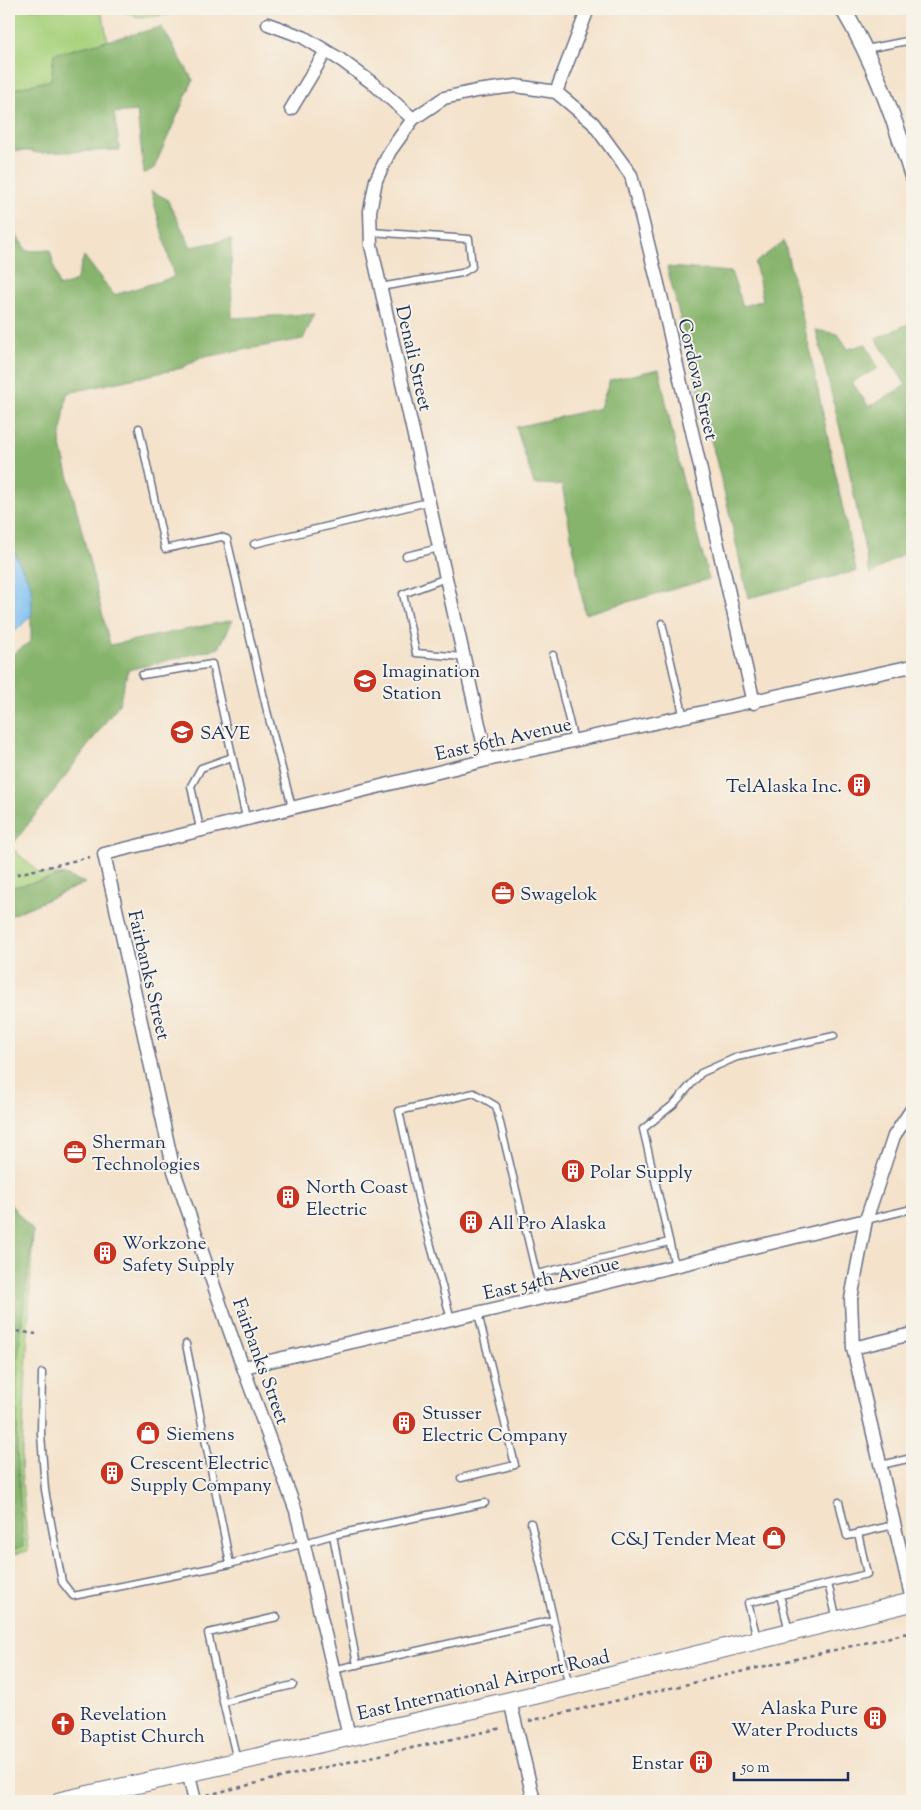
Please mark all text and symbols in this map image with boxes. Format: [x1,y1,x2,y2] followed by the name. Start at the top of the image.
[387,303,438,415] street label: Denali Street
[669,316,724,444] street label: Cordova Street
[382,659,480,708] place label: Imagination Station
[352,668,378,694] school or university icon: Imagination Station
[433,712,575,769] street label: East 56th Avenue
[169,719,195,745] school or university icon: SAVE
[200,721,251,748] place label: SAVE
[846,772,872,798] building icon: TelAlaska Inc.
[726,774,842,801] place label: TelAlaska Inc.
[490,880,516,906] office icon: Swagelok
[520,882,598,909] place label: Swagelok
[120,908,176,1044] street label: Fairbanks Street
[92,1130,200,1179] place label: Sherman Technologies
[62,1139,88,1165] office icon: Sherman Technologies
[560,1158,586,1184] building icon: Polar Supply
[590,1160,693,1187] place label: Polar Supply
[306,1175,409,1224] place label: North Coast Electric
[275,1184,301,1210] building icon: North Coast Electric
[458,1209,484,1235] building icon: All Pro Alaska
[488,1211,606,1238] place label: All Pro Alaska
[122,1231,235,1280] place label: Workzone Safety Supply
[92,1240,118,1266] building icon: Workzone Safety Supply
[481,1251,623,1308] street label: East 54th Avenue
[224,1295,295,1429] street label: Fairbanks Street
[422,1401,568,1450] place label: Stusser Electric Company
[391,1410,417,1436] building icon: Stusser Electric Company
[135,1420,161,1446] shop icon: Siemens
[166,1422,235,1449] place label: Siemens
[130,1451,272,1500] place label: Crescent Electric Supply Company
[99,1460,125,1486] building icon: Crescent Electric Supply Company
[761,1525,787,1551] shop icon: C&J Tender Meat
[611,1527,756,1554] place label: C&J Tender Meat
[355,1644,613,1729] street label: East International Airport Road
[731,1696,858,1745] place label: Alaska Pure Water Products
[80,1702,205,1751] place label: Revelation Baptist Church
[862,1705,888,1731] building icon: Alaska Pure Water Products
[50,1711,76,1737] church icon: Revelation Baptist Church
[688,1749,714,1775] building icon: Enstar
[734,1750,847,1782] scale bar
[632,1751,684,1778] place label: Enstar
[740,1758,770,1779] text: 50 m

